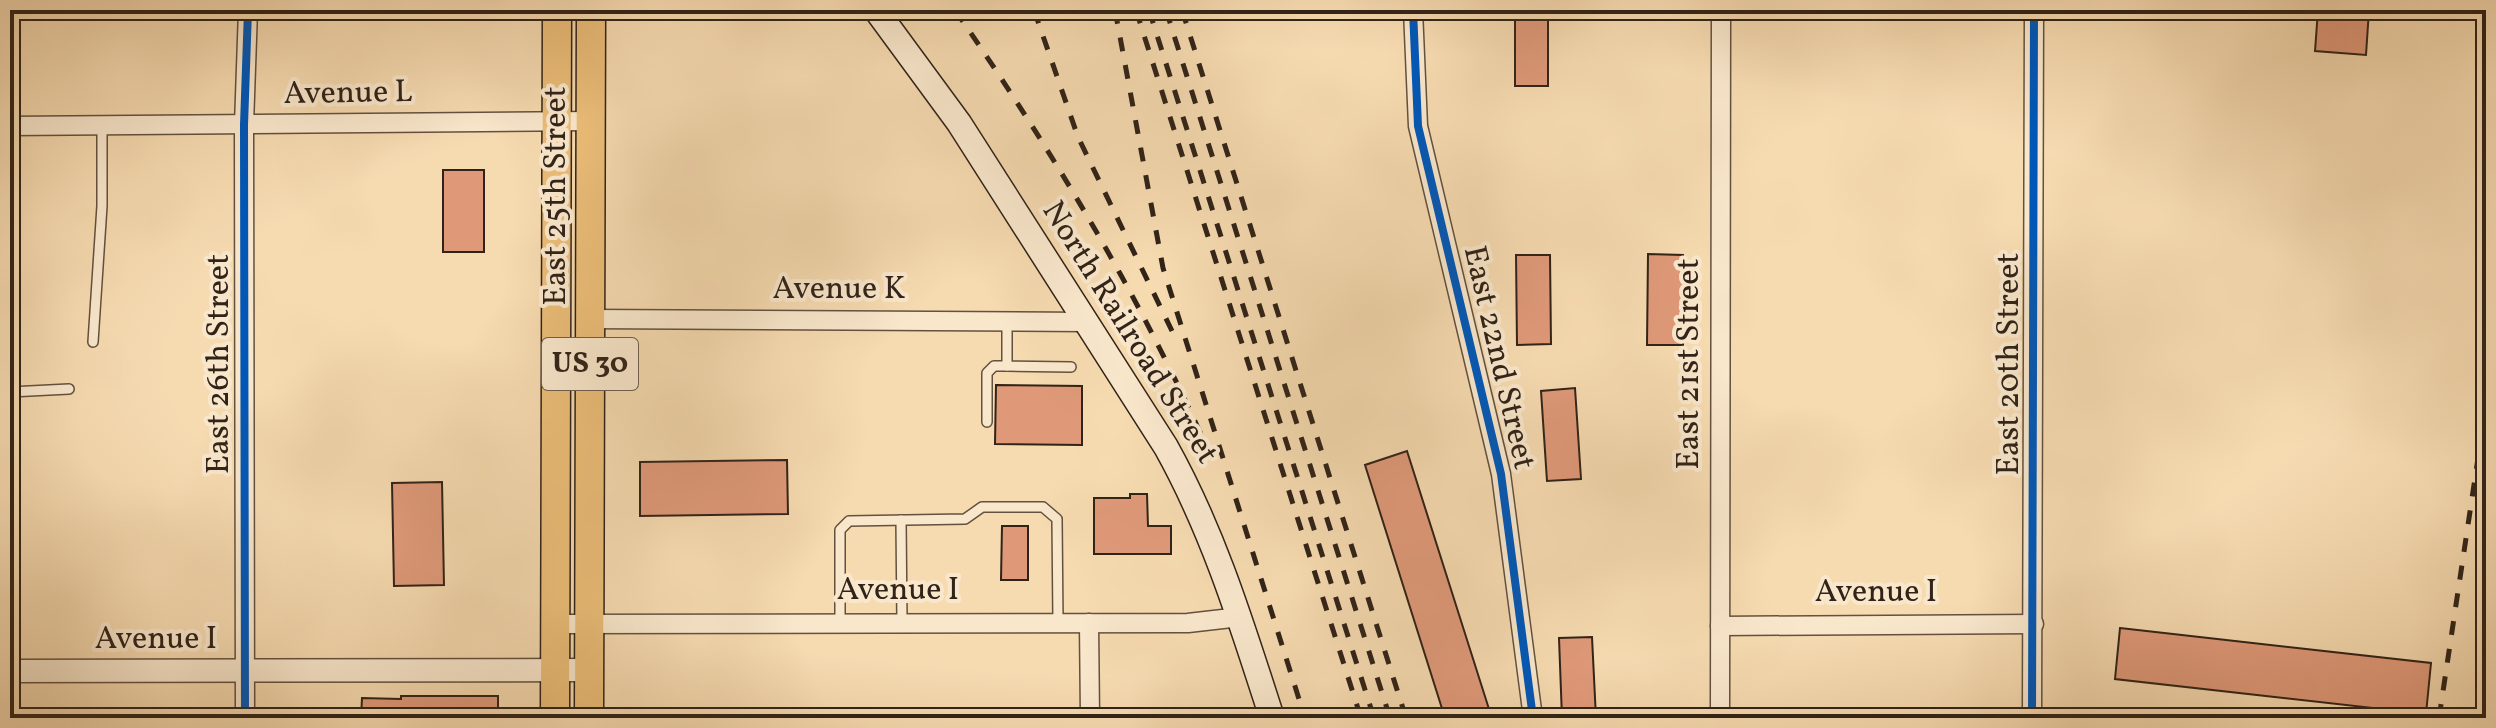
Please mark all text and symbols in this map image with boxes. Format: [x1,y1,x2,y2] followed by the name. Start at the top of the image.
[283,71,413,117] street label: Avenue L
[535,86,579,306] street label: East 25th Street
[1030,193,1228,473] street label: North Railroad Street
[1451,242,1545,474] street label: East 22nd Street
[1988,252,2032,476] street label: East 20th Street
[198,254,242,474] street label: East 26th Street
[1668,258,1712,470] street label: East 21st Street
[773,268,905,312] street label: Avenue K
[542,338,638,390] road number: US 30
[837,569,959,613] street label: Avenue I
[1815,571,1937,615] street label: Avenue I
[95,618,217,662] street label: Avenue I

